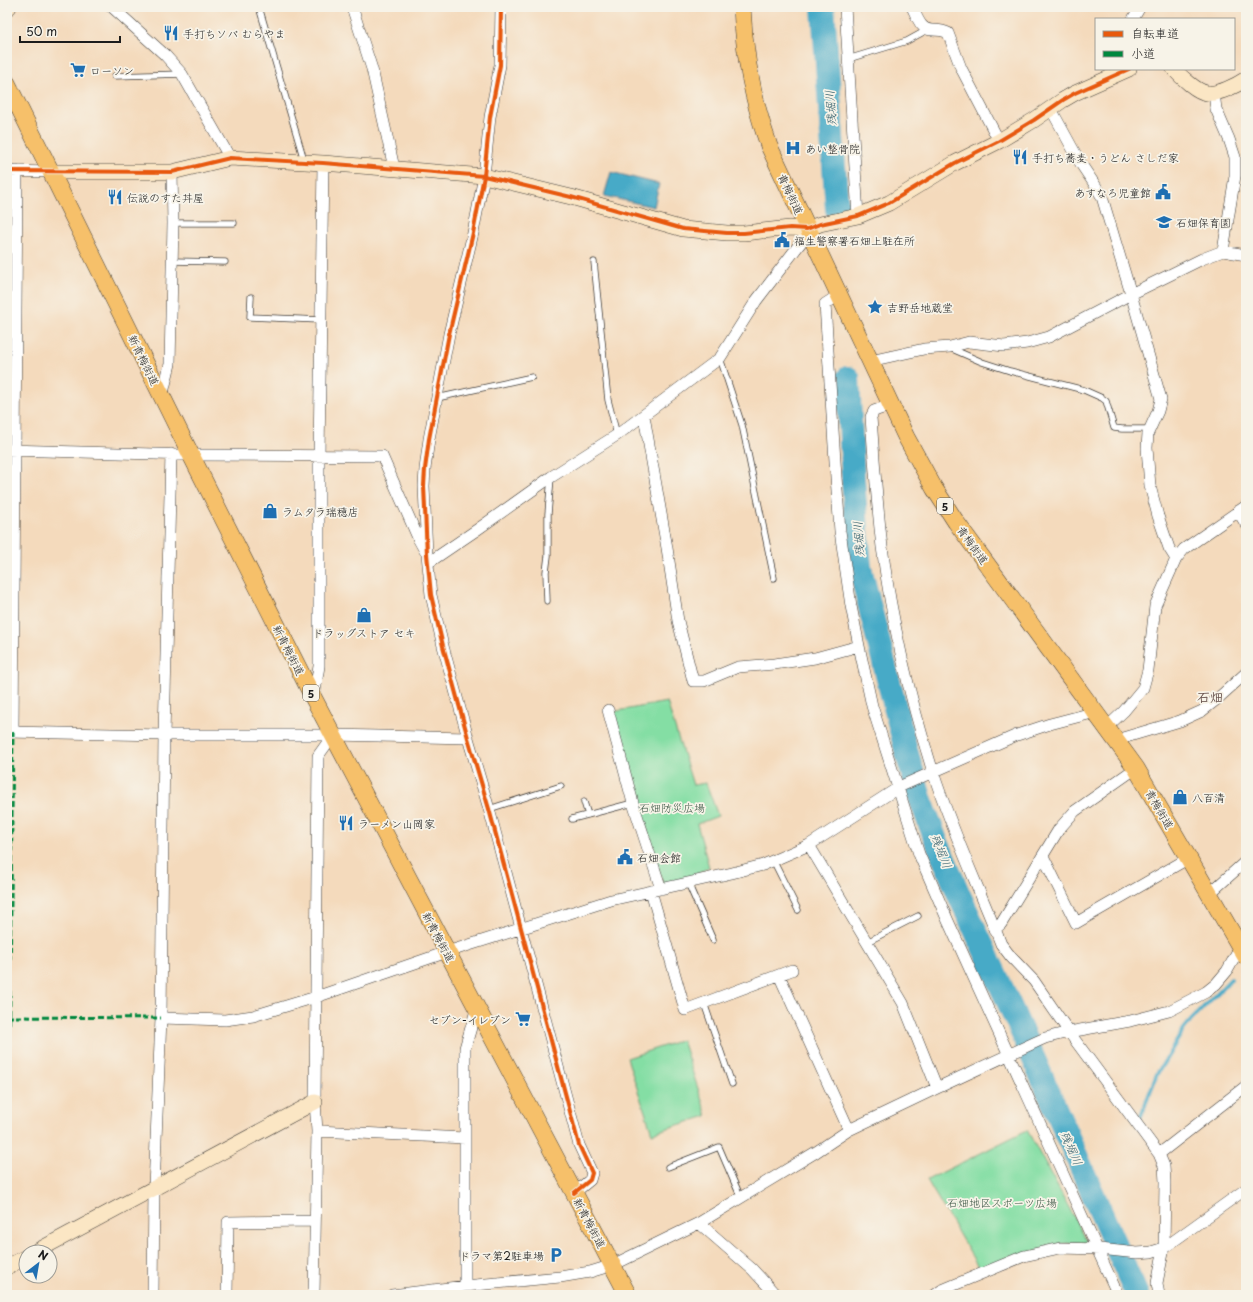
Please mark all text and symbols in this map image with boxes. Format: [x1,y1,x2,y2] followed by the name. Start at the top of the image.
[20,18,120,44] scale bar
[1095,18,1235,70] legend
[26,22,57,40] text: 50 m
[162,24,180,42] restaurant icon: 手打ちソバ むらやま
[1131,24,1179,42] text: 自転車道
[183,25,286,42] place label: 手打ちソバ むらやま
[1131,44,1155,62] text: 小道
[69,61,87,79] supermarket icon: ローソン
[90,62,134,79] place label: ローソン
[820,89,840,127] water label: 残堀川
[784,139,802,157] hospital icon: あい整骨院
[805,140,860,157] place label: あい整骨院
[1011,148,1029,166] restaurant icon: 手打ち蕎麦・うどん さしだ家
[1032,149,1179,166] place label: 手打ち蕎麦・うどん さしだ家
[774,170,808,218] street label: 青梅街道
[1154,183,1172,201] public building icon: あすなろ児童館
[1074,184,1151,201] place label: あすなろ児童館
[106,188,124,206] restaurant icon: 伝説のすた丼屋
[127,189,204,206] place label: 伝説のすた丼屋
[1155,213,1173,231] school or university icon: 石畑保育園
[1176,214,1231,231] place label: 石畑保育園
[773,231,791,249] public building icon: 福生警察署石畑上駐在所
[794,232,915,249] place label: 福生警察署石畑上駐在所
[866,298,884,316] place icon: 吉野岳地蔵堂
[887,299,953,316] place label: 吉野岳地蔵堂
[124,332,164,388] street label: 新青梅街道
[937,498,953,514] road number: 5
[261,502,279,520] shop icon: ラムタラ瑞穂店
[282,503,359,520] place label: ラムタラ瑞穂店
[848,520,868,558] water label: 残堀川
[953,522,993,568] street label: 青梅街道
[355,606,373,624] shop icon: ドラッグストア セキ
[269,622,309,678] street label: 新青梅街道
[313,624,415,641] place label: ドラッグストア セキ
[303,685,319,701] road number: 5
[1197,687,1223,706] district label: 石畑
[1142,786,1178,832] street label: 青梅街道
[1171,788,1189,806] shop icon: 八百清
[1192,789,1225,806] place label: 八百清
[639,799,705,816] park label: 石畑防災広場
[337,814,355,832] restaurant icon: ラーメン山岡家
[358,815,435,832] place label: ラーメン山岡家
[927,831,957,871] water label: 残堀川
[616,848,634,866] public building icon: 石畑会館
[637,849,681,866] place label: 石畑会館
[419,909,459,965] street label: 新青梅街道
[514,1010,532,1028] supermarket icon: セブン-イレブン
[429,1011,511,1028] place label: セブン-イレブン
[1056,1128,1088,1168] water label: 残堀川
[947,1194,1057,1211] park label: 石畑地区スポーツ広場
[570,1195,610,1251] street label: 新青梅街道
[18,1244,58,1284] north arrow
[35,1245,52,1265] text: N
[547,1246,565,1264] parking icon: ドラマ第2駐車場
[459,1247,544,1264] place label: ドラマ第2駐車場

